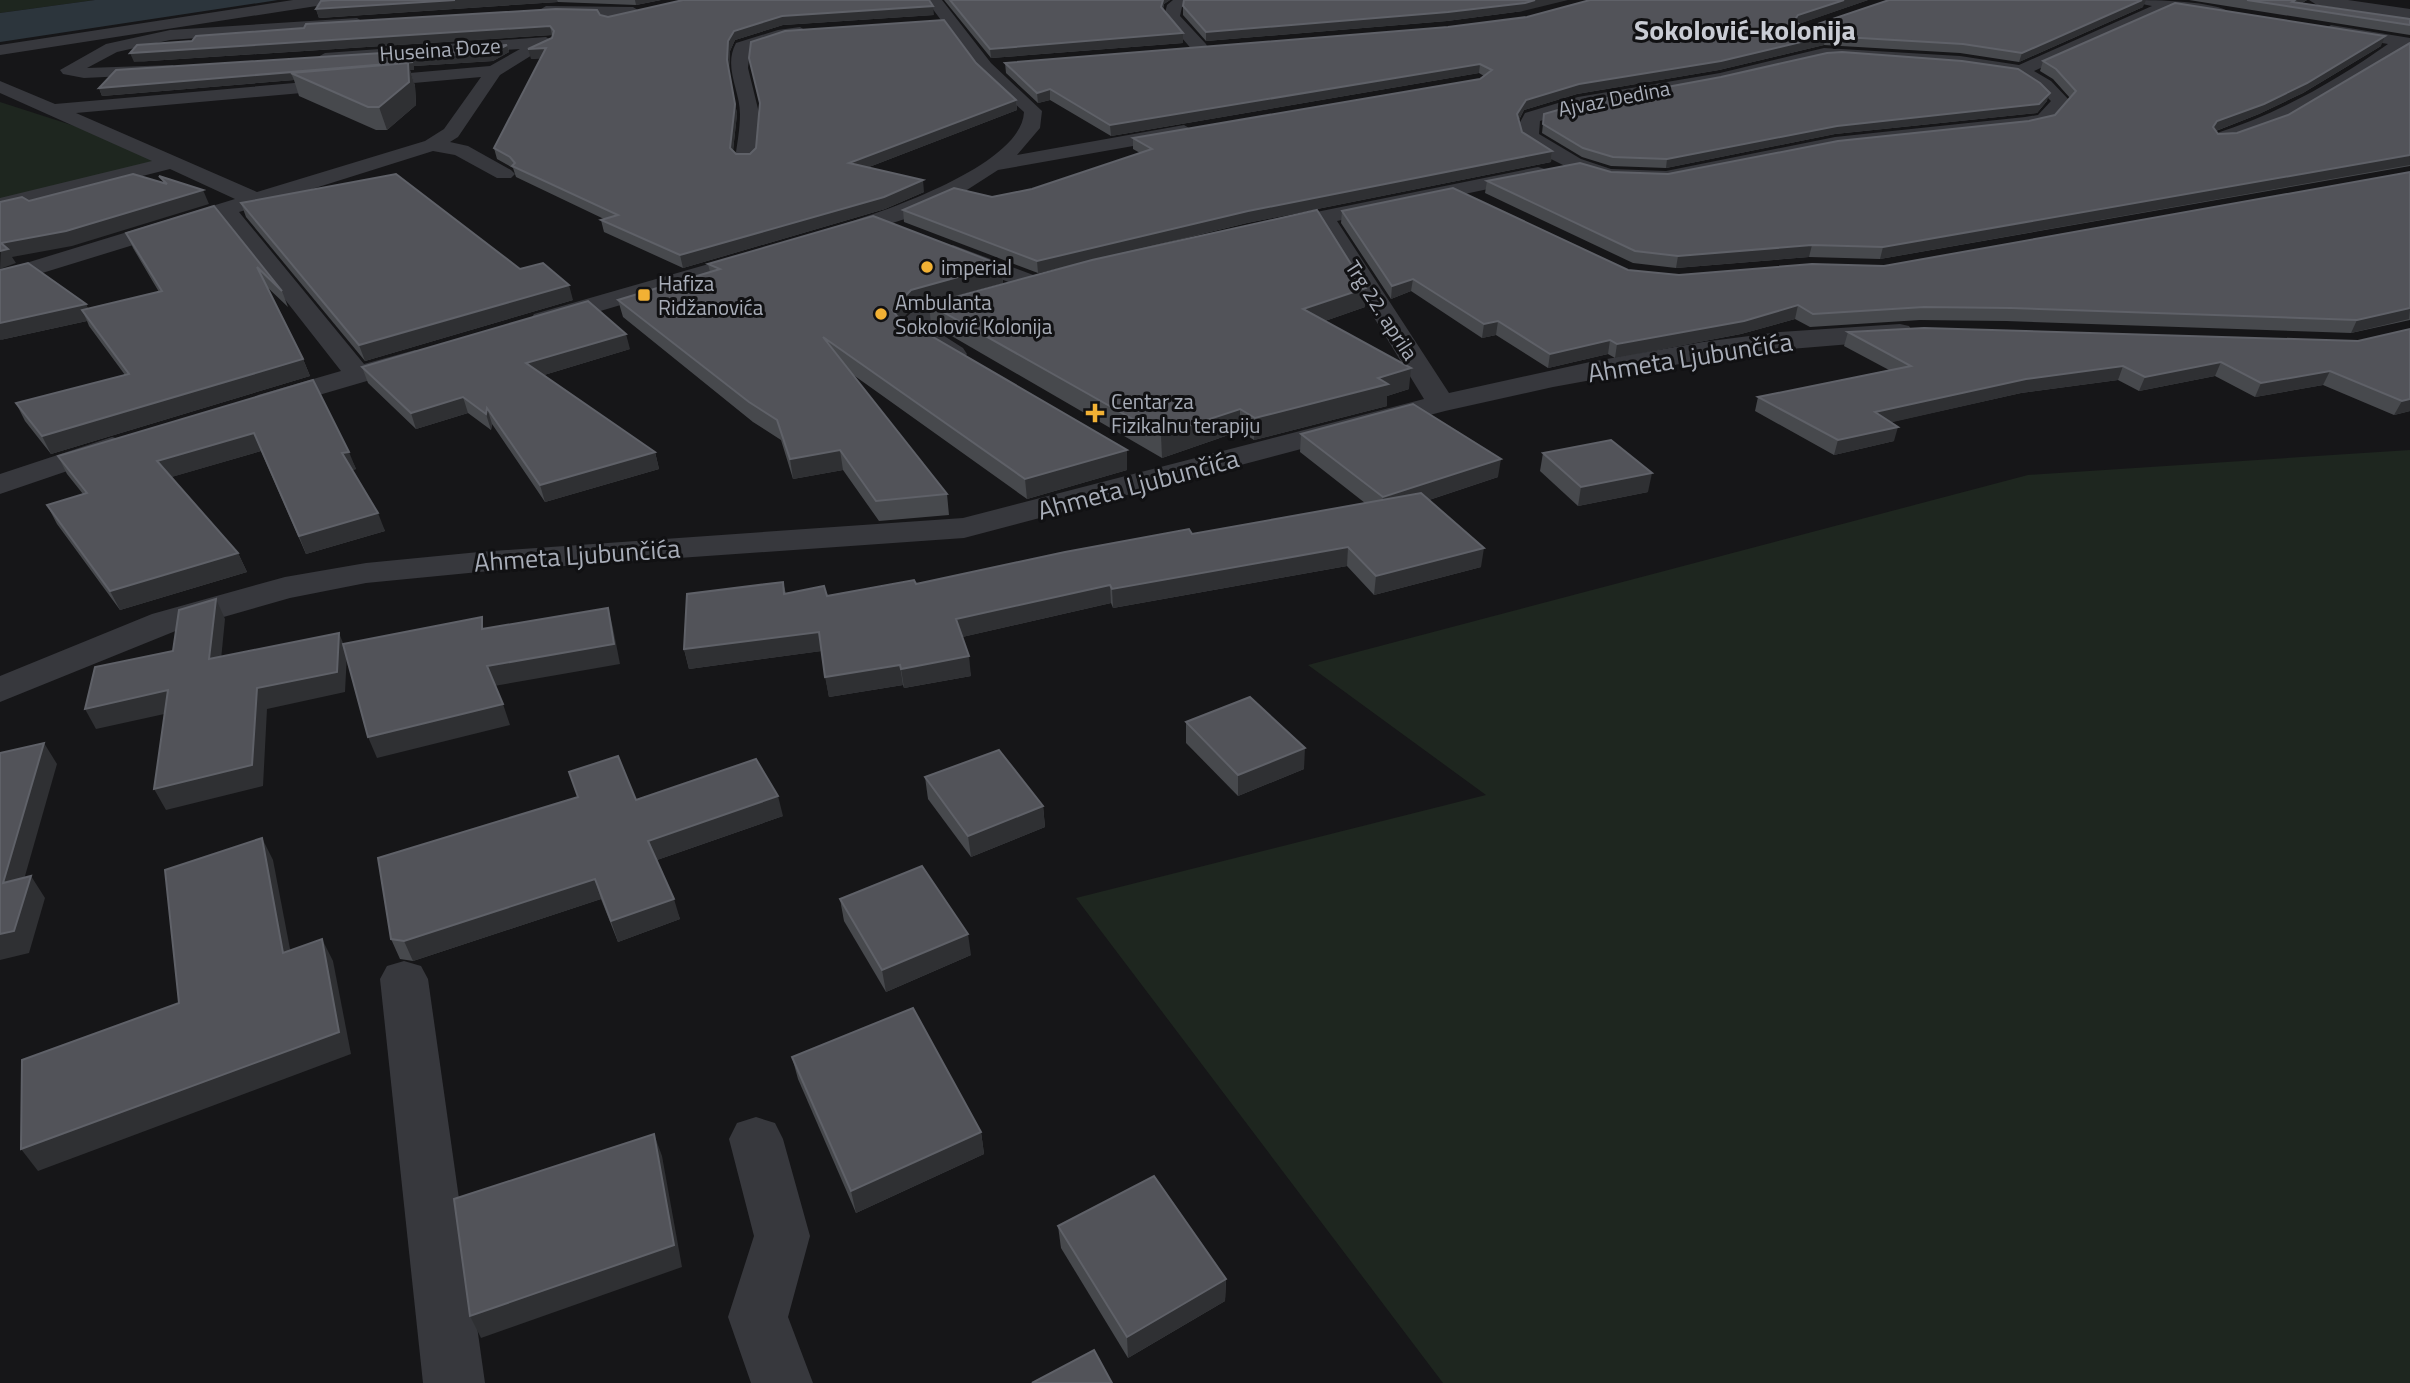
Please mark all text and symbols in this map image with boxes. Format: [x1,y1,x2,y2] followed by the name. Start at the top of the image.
[1634,8,1856,51] district label: Sokolović-kolonija
[378,29,502,69] street label: Huseina Đoze
[1555,71,1673,125] street label: Ajvaz Dedina
[941,251,1012,283] place label: imperial
[1338,254,1427,367] street label: Trg 22. aprila
[919,259,935,275] marker: imperial
[658,267,764,323] place label: Hafiza Ridžanovića
[895,286,1053,342] place label: Ambulanta Sokolović Kolonija
[636,287,652,303] marker: Hafiza Ridžanovića
[873,306,889,322] marker: Ambulanta Sokolović Kolonija
[1585,322,1795,392] street label: Ahmeta Ljubunčića
[1111,385,1260,441] place label: Centar za Fizikalnu terapiju
[1085,403,1105,423] marker: Centar za Fizikalnu terapiju
[1033,438,1243,530] street label: Ahmeta Ljubunčića
[472,528,682,582] street label: Ahmeta Ljubunčića

